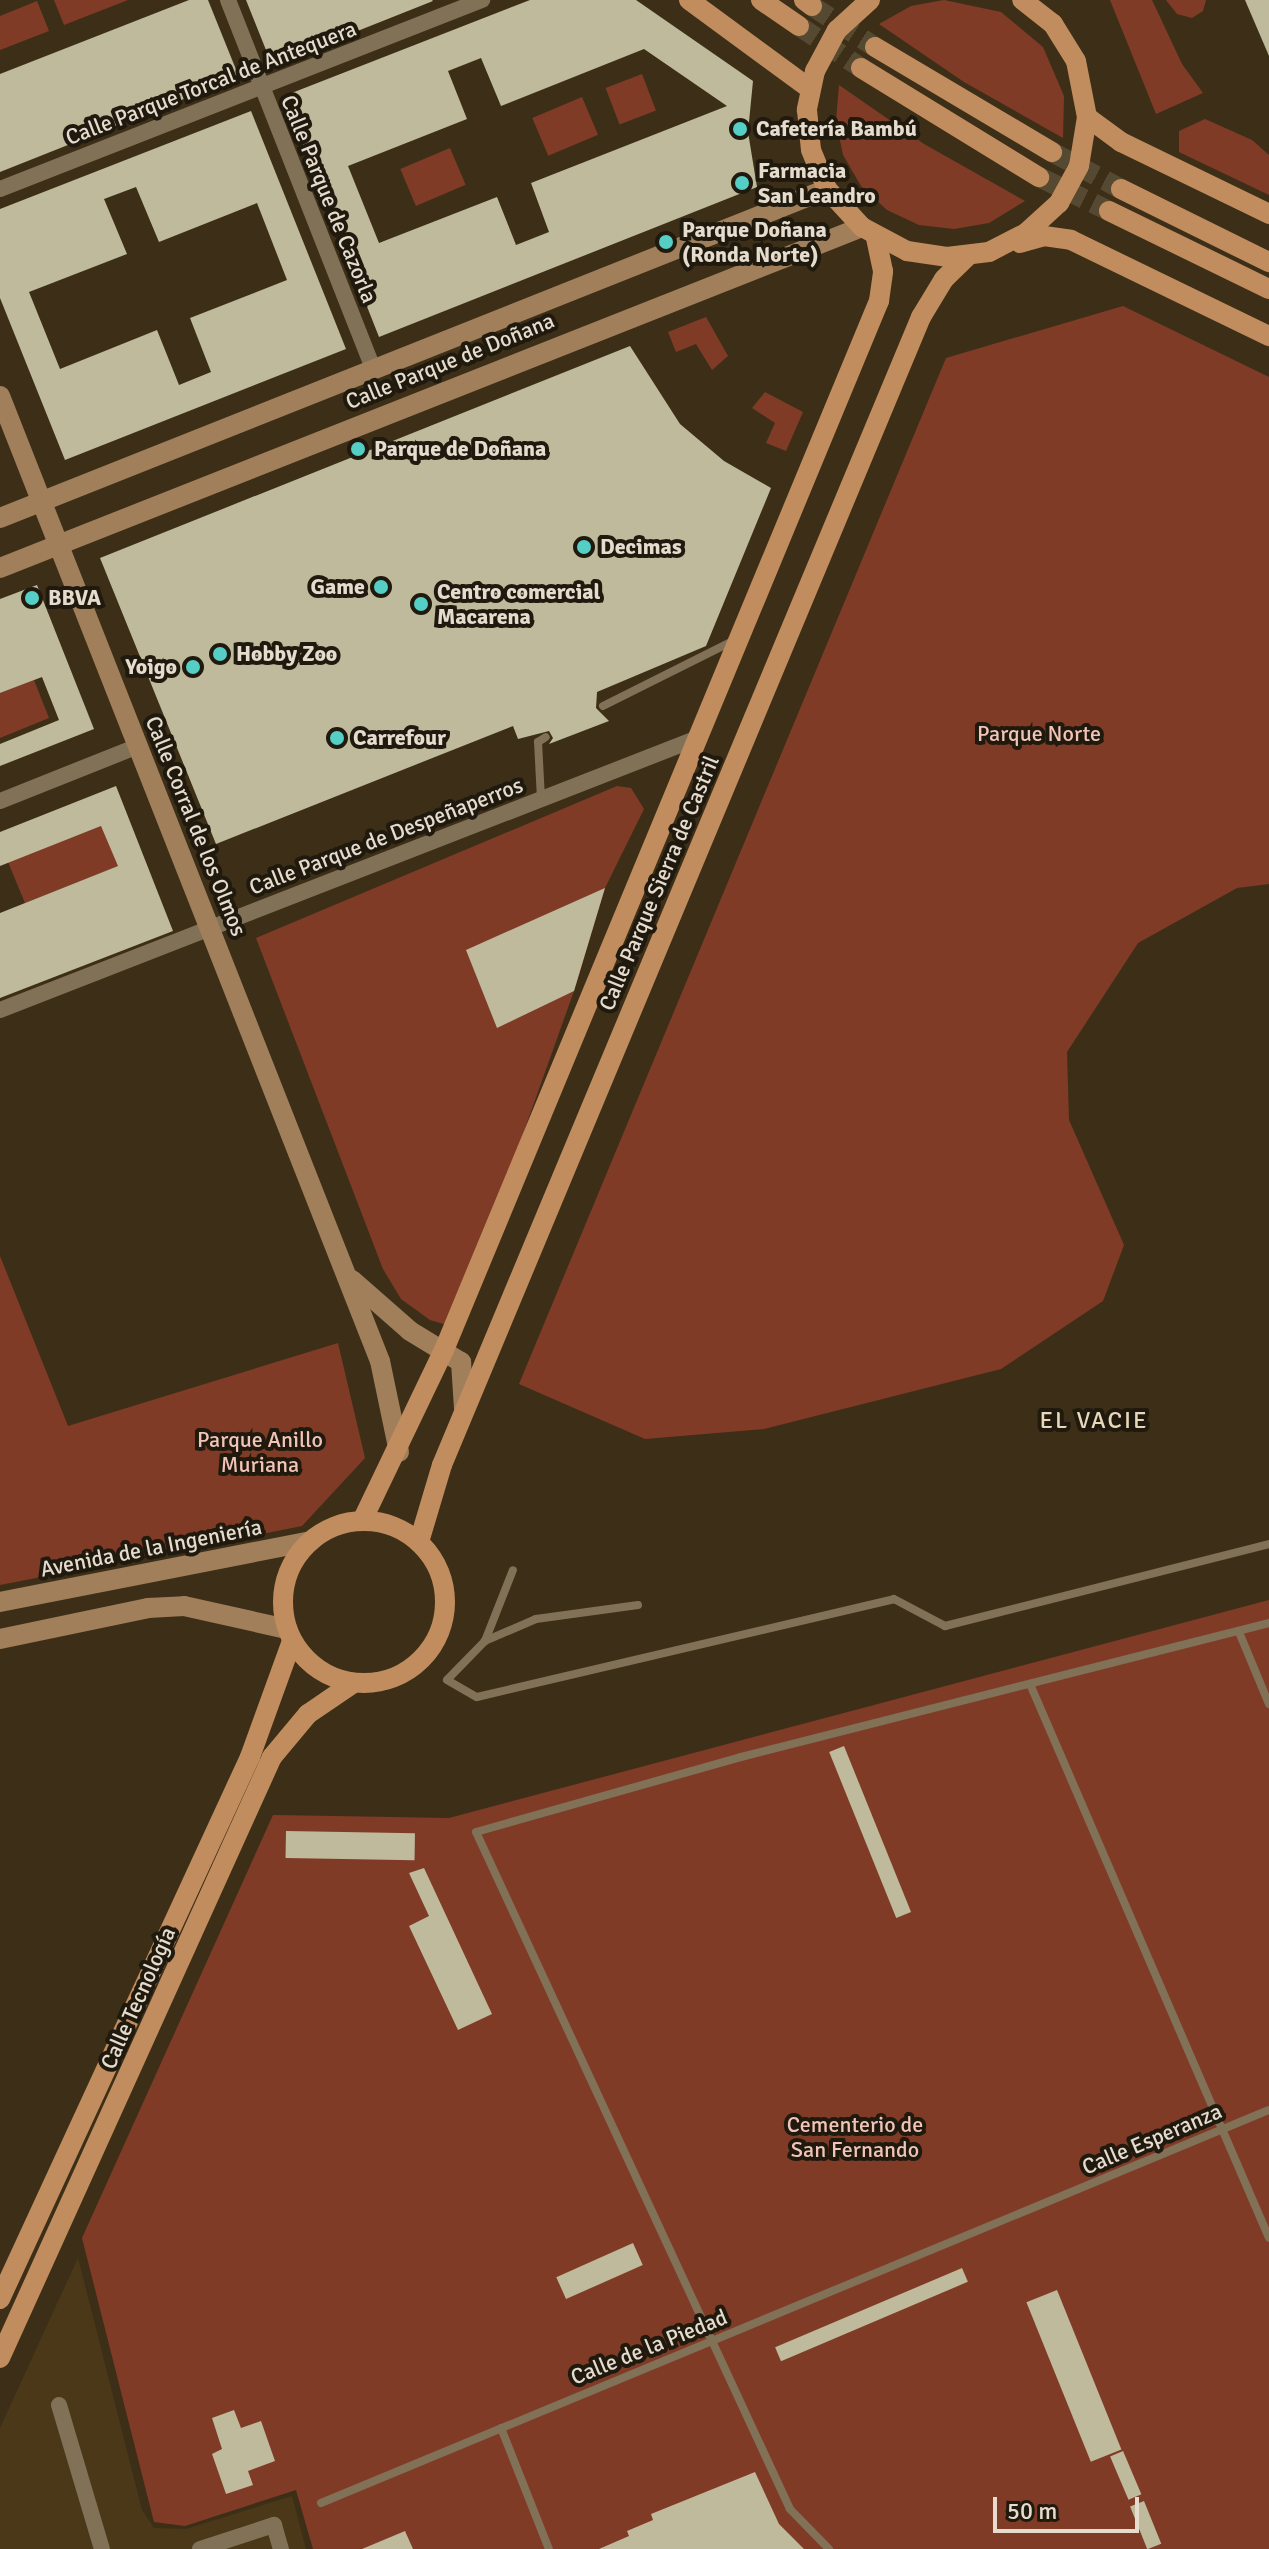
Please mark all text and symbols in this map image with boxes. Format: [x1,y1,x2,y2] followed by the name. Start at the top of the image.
[62,15,360,151] street label: Calle Parque Torcal de Antequera
[275,91,383,307] street label: Calle Parque de Cazorla
[756,116,917,142] place label: Cafetería Bambú
[731,120,749,138] marker: Cafetería Bambú
[758,157,876,208] place label: Farmacia San Leandro
[733,174,751,192] marker: Farmacia San Leandro
[682,216,827,268] place label: Parque Doñana (Ronda Norte)
[657,233,675,251] marker: Parque Doñana (Ronda Norte)
[342,307,558,415] street label: Calle Parque de Doñana
[374,436,546,462] place label: Parque de Doñana
[349,440,367,458] marker: Parque de Doñana
[600,534,682,560] place label: Decimas
[575,538,593,556] marker: Decimas
[311,574,365,600] place label: Game
[372,578,390,596] marker: Game
[437,578,600,630] place label: Centro comercial Macarena
[48,585,101,611] place label: BBVA
[23,589,41,607] marker: BBVA
[412,595,430,613] marker: Centro comercial Macarena
[236,641,337,667] place label: Hobby Zoo
[211,645,229,663] marker: Hobby Zoo
[125,654,177,680] place label: Yoigo
[184,658,202,676] marker: Yoigo
[140,712,252,940] street label: Calle Corral de los Olmos
[977,721,1101,747] park label: Parque Norte
[353,725,446,751] place label: Carrefour
[328,729,346,747] marker: Carrefour
[593,752,725,1014] street label: Calle Parque Sierra de Castril
[246,772,526,900] street label: Calle Parque de Despeñaperros
[1039,1407,1149,1435] district label: EL VACIE
[197,1426,323,1478] park label: Parque Anillo Muriana
[38,1514,264,1582] street label: Avenida de la Ingeniería
[95,1923,181,2073] street label: Calle Tecnología
[1078,2098,1226,2180] street label: Calle Esperanza
[787,2111,923,2162] park label: Cementerio de San Fernando
[567,2304,731,2390] street label: Calle de la Piedad
[997,2481,1143,2531] scale bar
[1007,2496,1057,2526] text: 50 m

